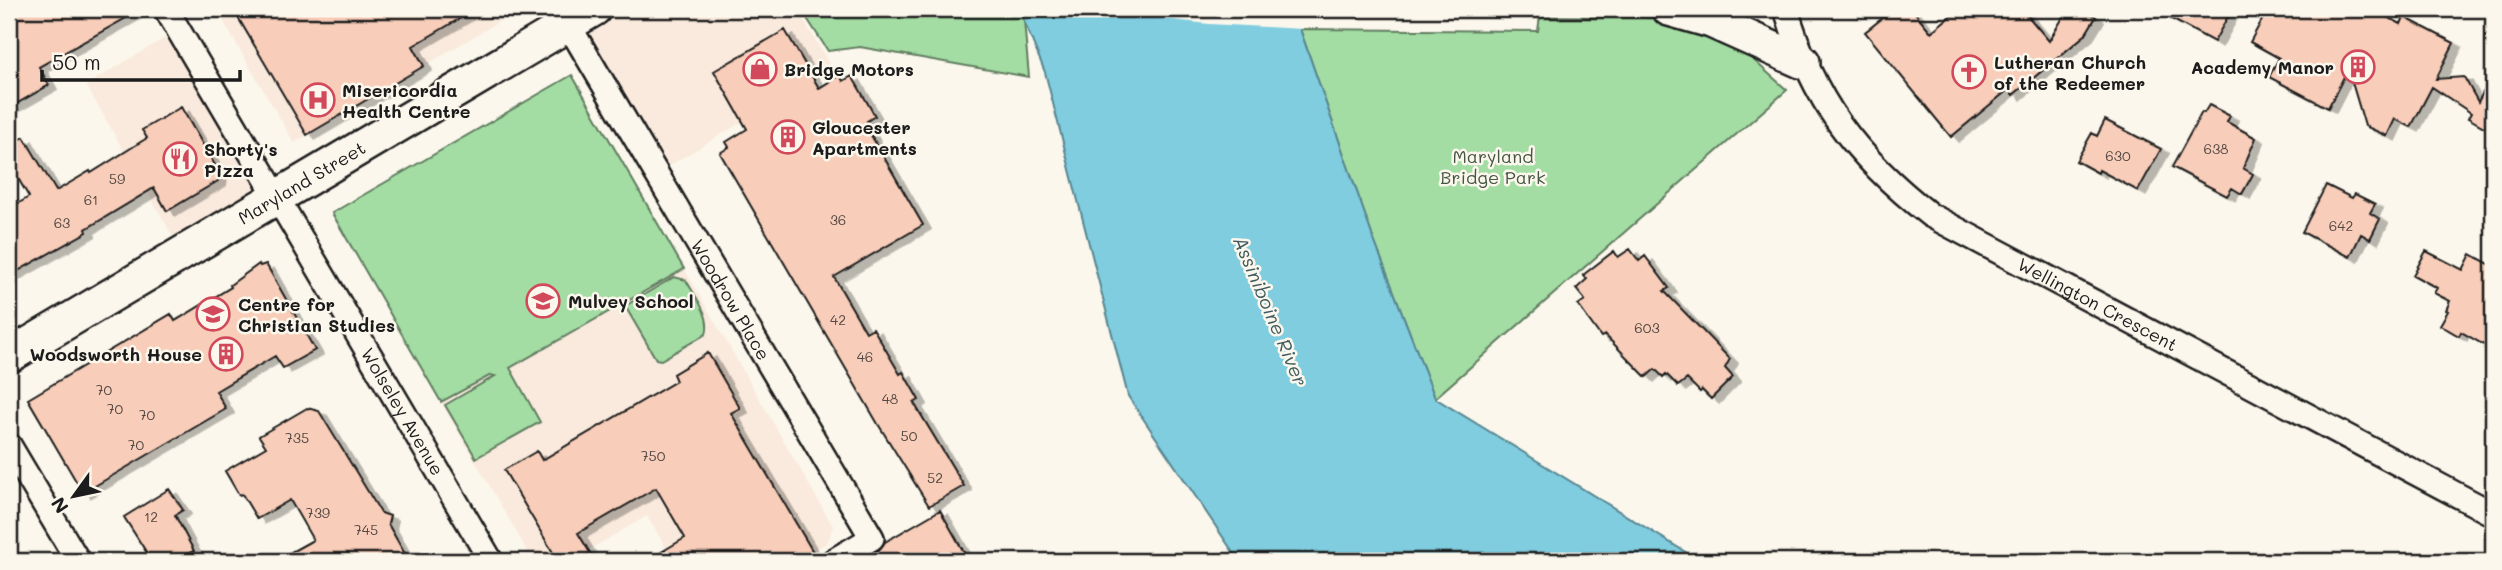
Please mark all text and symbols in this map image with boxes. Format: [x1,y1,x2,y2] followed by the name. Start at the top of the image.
[42,38,240,82] scale bar
[52,48,101,75] text: 50 m
[2339,48,2377,86] building icon: Academy Manor
[741,50,779,88] shop icon: Bridge Motors
[1994,50,2146,95] place label: Lutheran Church of the Redeemer
[1950,53,1988,91] church icon: Lutheran Church of the Redeemer
[2191,55,2334,79] place label: Academy Manor
[784,57,914,81] place label: Bridge Motors
[342,78,471,123] place label: Misericordia Health Centre
[299,81,337,119] hospital icon: Misericordia Health Centre
[812,115,917,160] place label: Gloucester Apartments
[769,118,807,156] building icon: Gloucester Apartments
[233,135,370,230] street label: Maryland Street
[204,137,278,182] place label: Shorty's Pizza
[2203,139,2229,158] house number: 638
[161,140,199,178] restaurant icon: Shorty's Pizza
[1440,144,1546,189] park label: Maryland Bridge Park
[2105,146,2131,165] house number: 630
[109,169,125,188] house number: 59
[84,190,98,209] house number: 61
[830,210,846,229] house number: 36
[54,213,70,232] house number: 63
[2329,216,2353,235] house number: 642
[1228,232,1314,390] water label: Assiniboine River
[686,235,776,364] street label: Woodrow Place
[2014,252,2182,356] street label: Wellington Crescent
[524,282,562,320] school or university icon: Mulvey School
[568,289,694,313] place label: Mulvey School
[238,292,395,337] place label: Centre for Christian Studies
[194,295,232,333] school or university icon: Centre for Christian Studies
[830,310,846,329] house number: 42
[1634,318,1660,337] house number: 603
[207,335,245,373] building icon: Woodsworth House
[30,342,202,366] place label: Woodsworth House
[356,343,450,480] street label: Wolseley Avenue
[857,347,873,366] house number: 46
[96,380,113,399] house number: 70
[882,389,898,408] house number: 48
[107,399,124,418] house number: 70
[139,405,156,424] house number: 70
[901,426,918,445] house number: 50
[285,428,309,447] house number: 735
[128,435,145,454] house number: 70
[641,446,666,465] house number: 750
[38,462,108,532] north arrow
[927,468,943,487] house number: 52
[45,493,74,518] text: N
[306,503,330,522] house number: 739
[144,507,158,526] house number: 12
[354,520,378,539] house number: 745

